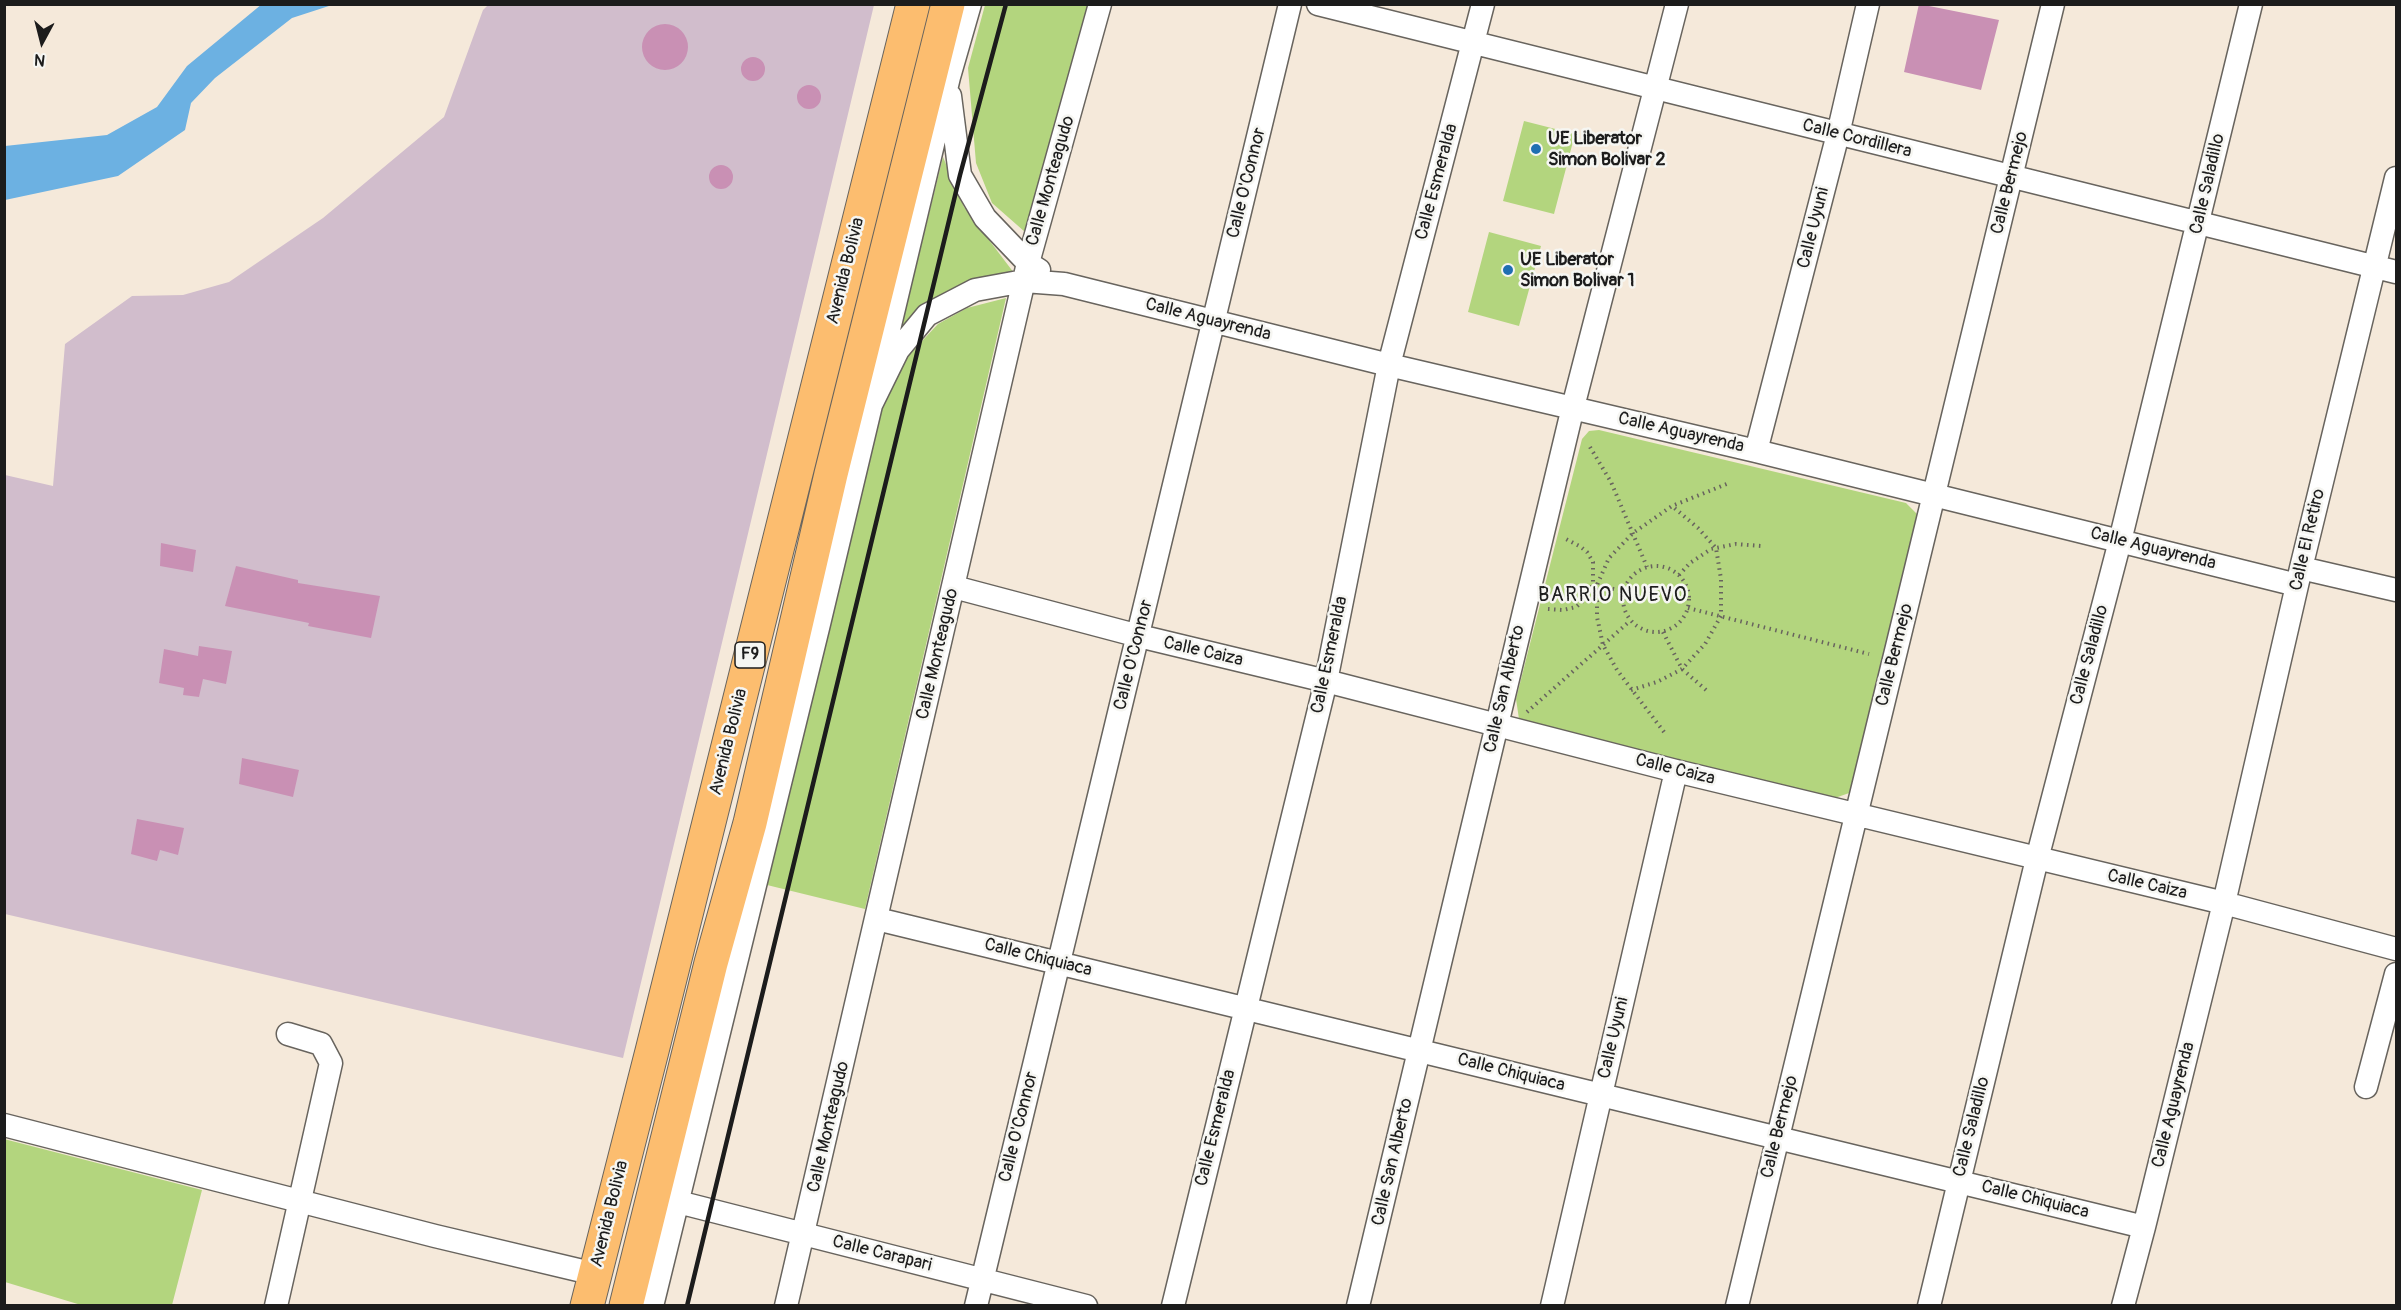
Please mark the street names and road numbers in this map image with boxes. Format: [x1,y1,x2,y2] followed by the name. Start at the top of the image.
[1022,114,1080,248] street label: Calle Monteagudo
[1800,115,1914,163] street label: Calle Cordillera
[1411,122,1463,242] street label: Calle Esmeralda
[1223,125,1271,241] street label: Calle O'Connor
[1987,129,2033,237] street label: Calle Bermejo
[2186,132,2230,236] street label: Calle Saladillo
[1793,185,1835,271] street label: Calle Uyuni
[822,215,870,327] street label: Avenida Bolivia
[1143,294,1273,346] street label: Calle Aguayrenda
[1616,408,1746,458] street label: Calle Aguayrenda
[2286,487,2330,593] street label: Calle El Retiro
[2088,523,2218,575] street label: Calle Aguayrenda
[912,586,964,722] street label: Calle Monteagudo
[1307,594,1353,716] street label: Calle Esmeralda
[1110,597,1158,713] street label: Calle O'Connor
[1872,601,1918,709] street label: Calle Bermejo
[2066,603,2114,707] street label: Calle Saladillo
[1480,623,1530,755] street label: Calle San Alberto
[1161,632,1245,672] street label: Calle Caiza
[735,642,765,668] road number: F9
[705,686,753,798] street label: Avenida Bolivia
[1633,750,1717,790] street label: Calle Caiza
[2105,865,2189,905] street label: Calle Caiza
[982,934,1094,982] street label: Calle Chiquiaca
[1594,995,1634,1081] street label: Calle Uyuni
[2148,1040,2200,1170] street label: Calle Aguayrenda
[1455,1049,1567,1097] street label: Calle Chiquiaca
[803,1059,855,1195] street label: Calle Monteagudo
[1191,1067,1241,1189] street label: Calle Esmeralda
[995,1069,1043,1185] street label: Calle O'Connor
[1757,1073,1803,1181] street label: Calle Bermejo
[1949,1075,1995,1179] street label: Calle Saladillo
[1368,1096,1418,1228] street label: Calle San Alberto
[586,1158,634,1270] street label: Avenida Bolivia
[1979,1176,2091,1224] street label: Calle Chiquiaca
[830,1231,934,1277] street label: Calle Carapari

